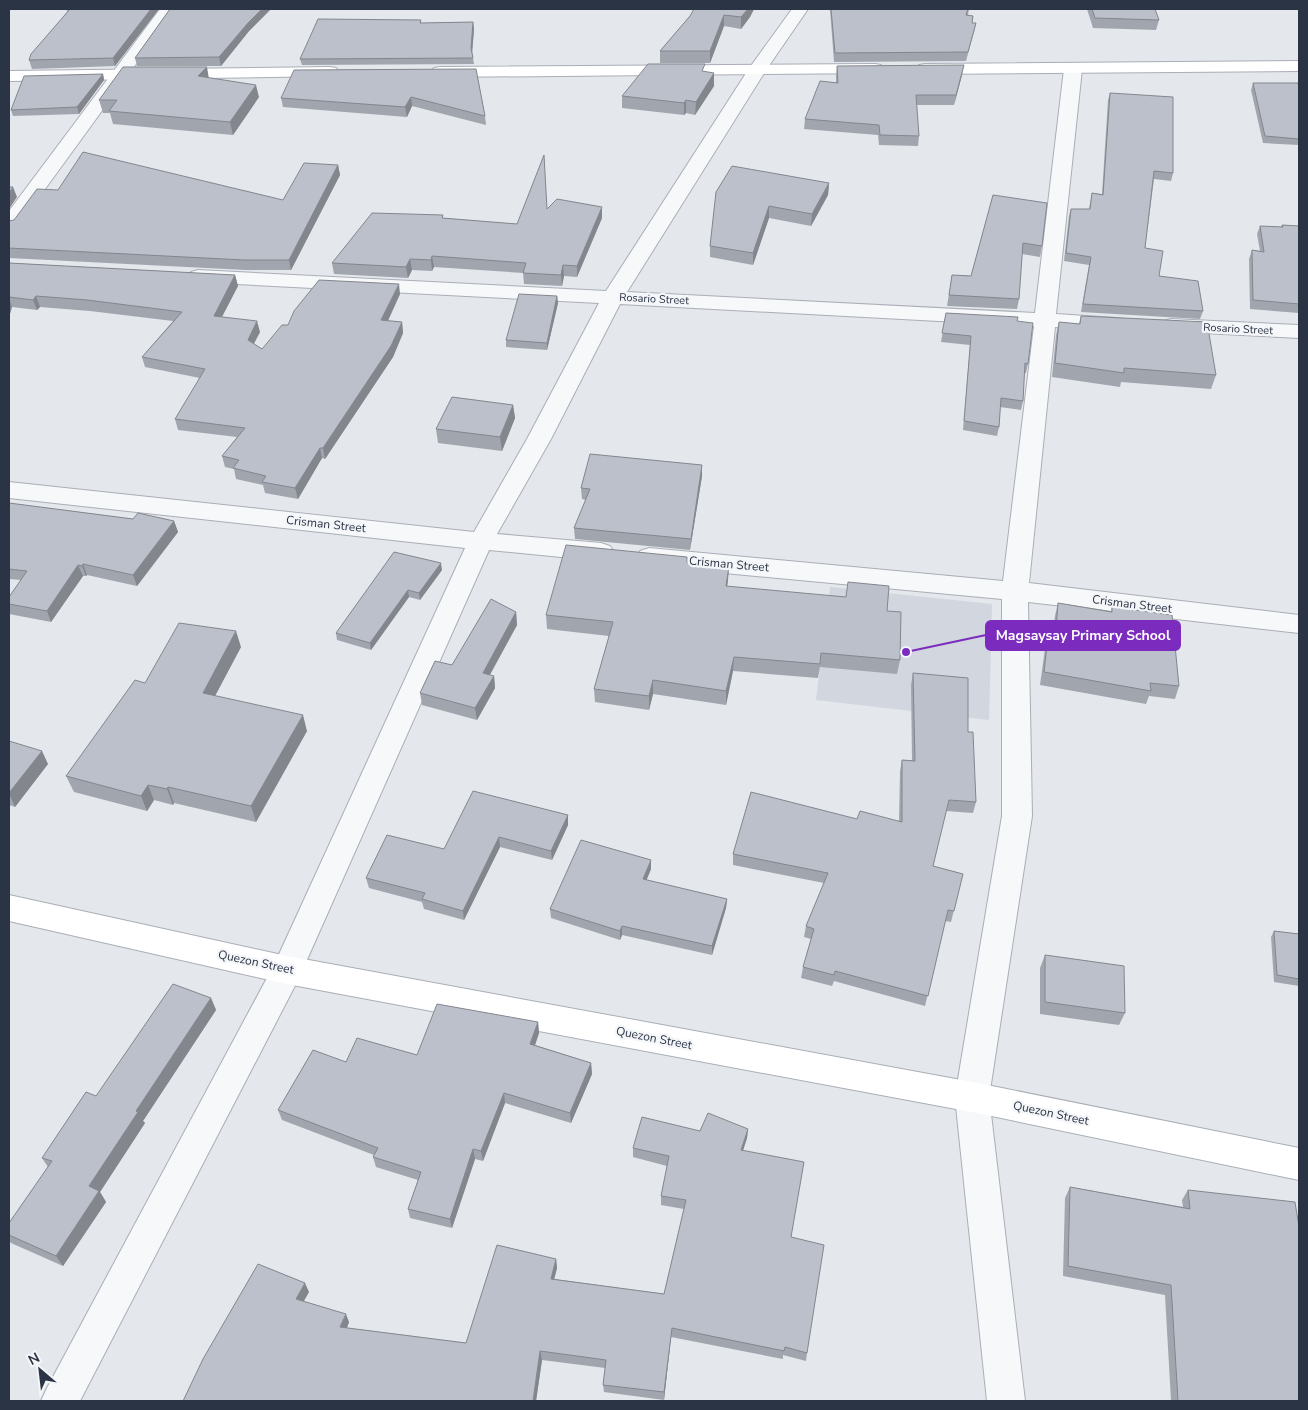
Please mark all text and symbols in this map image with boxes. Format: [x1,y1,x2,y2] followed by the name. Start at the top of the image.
[619,290,689,308] street label: Rosario Street
[1203,320,1273,338] street label: Rosario Street
[285,512,368,536] street label: Crisman Street
[688,553,770,576] street label: Crisman Street
[1091,591,1174,617] street label: Crisman Street
[986,621,1180,650] callout: Magsaysay Primary School
[996,626,1171,645] text: Magsaysay Primary School
[217,946,296,978] street label: Quezon Street
[615,1023,694,1053] street label: Quezon Street
[1012,1097,1091,1129] street label: Quezon Street
[15,1345,65,1395] north arrow
[25,1348,43,1370] text: N

